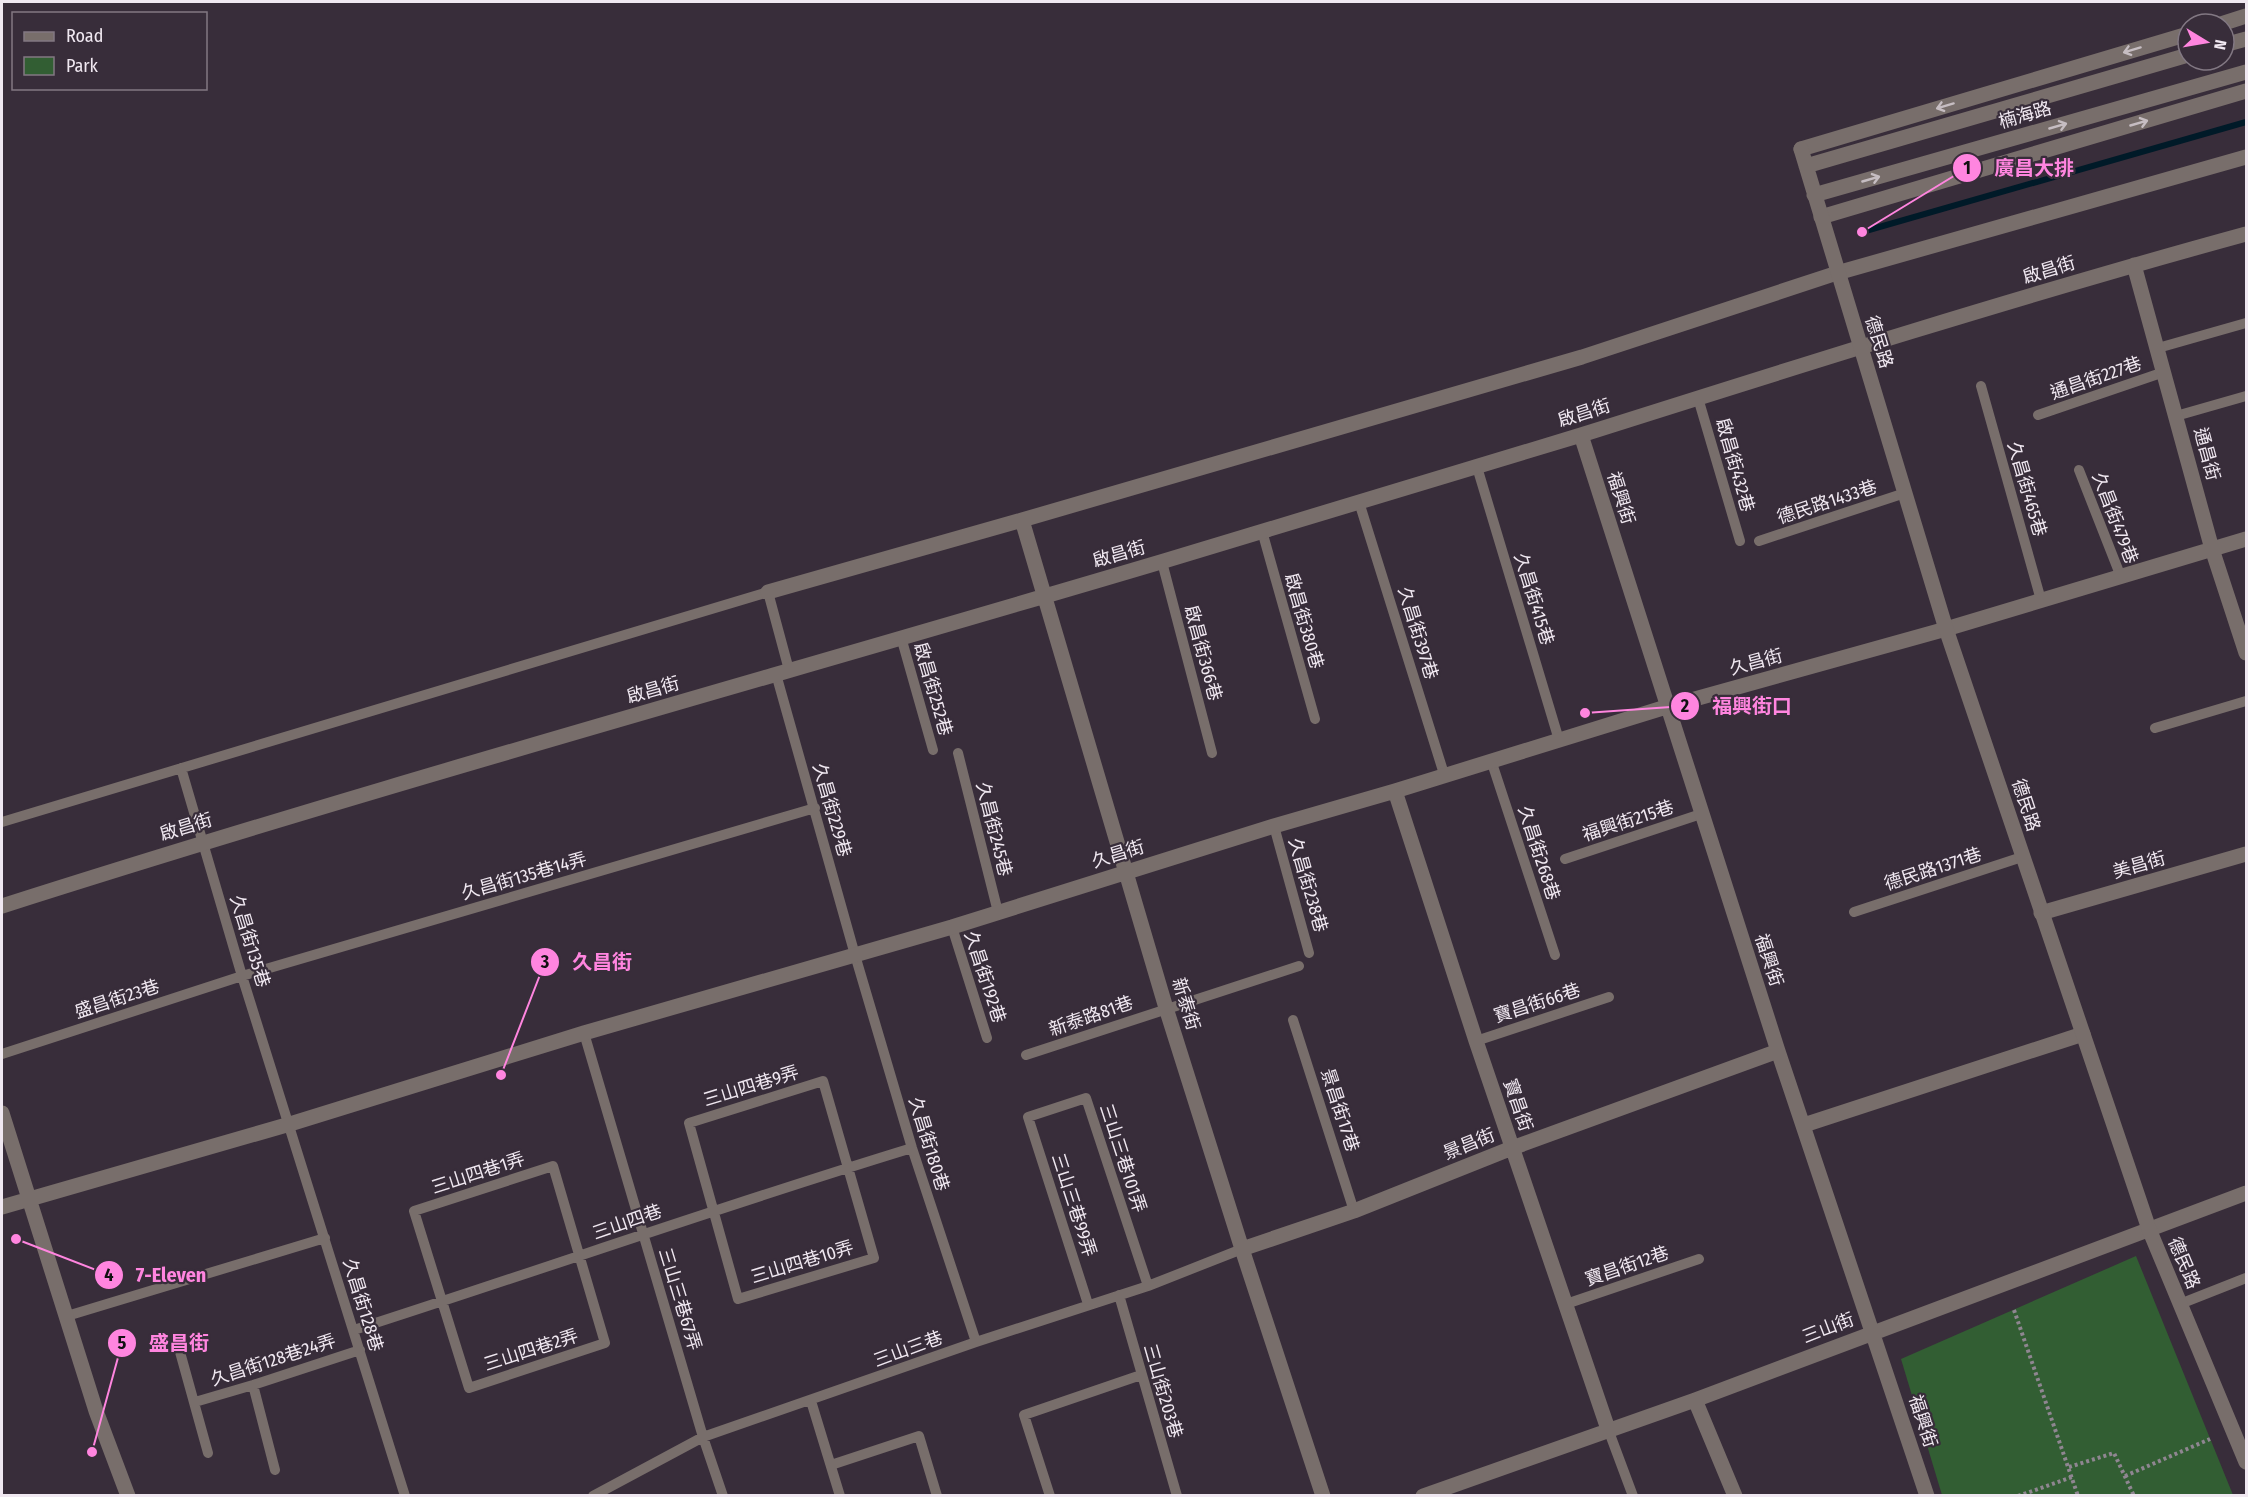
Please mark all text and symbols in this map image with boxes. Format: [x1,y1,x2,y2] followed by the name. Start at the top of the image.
[12,12,207,90] legend
[2176,12,2236,72] north arrow
[66,25,103,47] text: Road
[2210,38,2230,51] text: N
[2123,45,2142,56] one-way arrow
[66,55,99,77] text: Park
[1996,97,2054,133] street label: 楠海路
[1936,101,1955,112] one-way arrow
[2129,117,2148,128] one-way arrow
[2048,119,2067,131] one-way arrow
[1952,149,2086,187] callout: 廣昌大排
[1994,156,2074,180] text: 廣昌大排
[1963,157,1971,179] text: 1
[1861,173,1880,184] one-way arrow
[2020,252,2078,288] street label: 啟昌街
[1861,313,1897,371] street label: 德民路
[2047,352,2145,404] street label: 通昌街227巷
[1555,394,1613,432] street label: 啟昌街
[1711,416,1759,514] street label: 啟昌街432巷
[2189,425,2225,483] street label: 通昌街
[2003,439,2051,539] street label: 久昌街465巷
[1603,469,1639,527] street label: 福興街
[2088,469,2142,567] street label: 久昌街479巷
[1774,476,1880,528] street label: 德民路1433巷
[1090,536,1148,572] street label: 啟昌街
[1510,550,1558,648] street label: 久昌街415巷
[1280,571,1328,671] street label: 啟昌街380巷
[1393,584,1443,682] street label: 久昌街397巷
[1180,603,1226,703] street label: 啟昌街366巷
[909,640,957,738] street label: 啟昌街252巷
[1727,644,1785,680] street label: 久昌街
[624,672,682,708] street label: 啟昌街
[1670,687,1804,725] callout: 福興街口
[1712,694,1792,718] text: 福興街口
[1680,695,1689,717] text: 2
[808,761,856,859] street label: 久昌街229巷
[2007,776,2045,834] street label: 德民路
[972,780,1016,878] street label: 久昌街245巷
[1580,796,1676,846] street label: 福興街215巷
[1513,803,1565,903] street label: 久昌街268巷
[157,809,215,845] street label: 啟昌街
[1284,835,1332,935] street label: 久昌街238巷
[1089,836,1147,872] street label: 久昌街
[1882,843,1984,895] street label: 德民路1371巷
[2110,847,2168,883] street label: 美昌街
[459,848,589,904] street label: 久昌街135巷14弄
[226,892,274,990] street label: 久昌街135巷
[960,928,1010,1026] street label: 久昌街192巷
[1750,931,1788,989] street label: 福興街
[530,943,644,981] callout: 久昌街
[572,950,632,974] text: 久昌街
[540,951,550,973] text: 3
[72,975,162,1023] street label: 盛昌街23巷
[1168,975,1204,1033] street label: 新泰街
[1491,979,1583,1027] street label: 寶昌街66巷
[1046,991,1136,1041] street label: 新泰路81巷
[701,1061,801,1111] street label: 三山四巷9弄
[1316,1066,1364,1154] street label: 景昌街17巷
[1499,1076,1537,1134] street label: 寶昌街
[904,1094,954,1194] street label: 久昌街180巷
[1095,1101,1151,1215] street label: 三山三巷101弄
[1440,1124,1498,1164] street label: 景昌街
[428,1148,528,1198] street label: 三山四巷1弄
[1047,1150,1101,1260] street label: 三山三巷99弄
[589,1200,665,1244] street label: 三山四巷
[2163,1234,2205,1292] street label: 德民路
[748,1236,856,1288] street label: 三山四巷10弄
[1582,1241,1672,1291] street label: 寶昌街12巷
[654,1245,706,1353] street label: 三山三巷67弄
[94,1256,218,1294] callout: 7-Eleven
[338,1256,388,1354] street label: 久昌街128巷
[136,1263,206,1287] text: 7-Eleven
[104,1264,114,1286] text: 4
[1799,1308,1857,1348] street label: 三山街
[107,1324,221,1362] callout: 盛昌街
[481,1324,581,1376] street label: 三山四巷2弄
[870,1326,946,1372] street label: 三山三巷
[208,1329,338,1391] street label: 久昌街128巷24弄
[149,1331,209,1355] text: 盛昌街
[118,1332,127,1354] text: 5
[1139,1341,1187,1441] street label: 三山街203巷
[1904,1392,1942,1450] street label: 福興街

